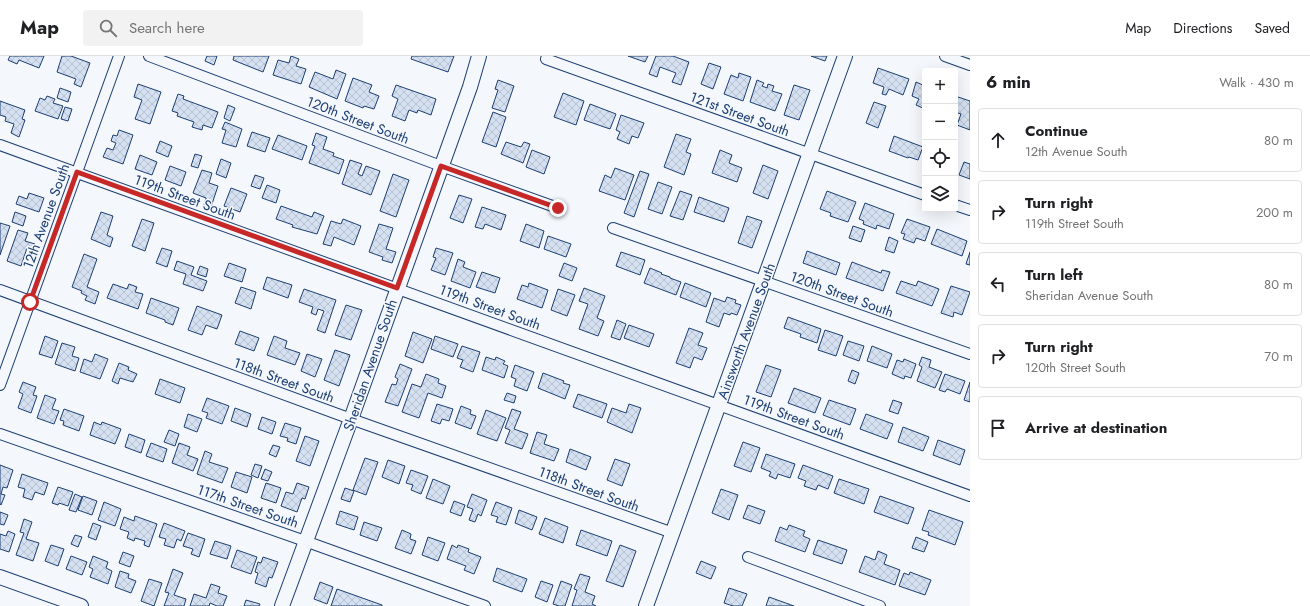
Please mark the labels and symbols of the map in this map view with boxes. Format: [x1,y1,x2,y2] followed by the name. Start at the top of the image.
[687,87,793,141] street label: 121st Street South
[304,91,412,149] street label: 120th Street South
[18,161,74,271] street label: 12th Avenue South
[132,169,238,225] street label: 119th Street South
[549,199,567,217] route end
[712,260,780,402] street label: Ainsworth Avenue South
[788,266,896,322] street label: 120th Street South
[437,279,543,335] street label: 119th Street South
[21,293,39,311] route start
[338,296,402,434] street label: Sheridan Avenue South
[231,352,337,408] street label: 118th Street South
[741,389,847,445] street label: 119th Street South
[536,461,642,517] street label: 118th Street South
[195,479,301,533] street label: 117th Street South

